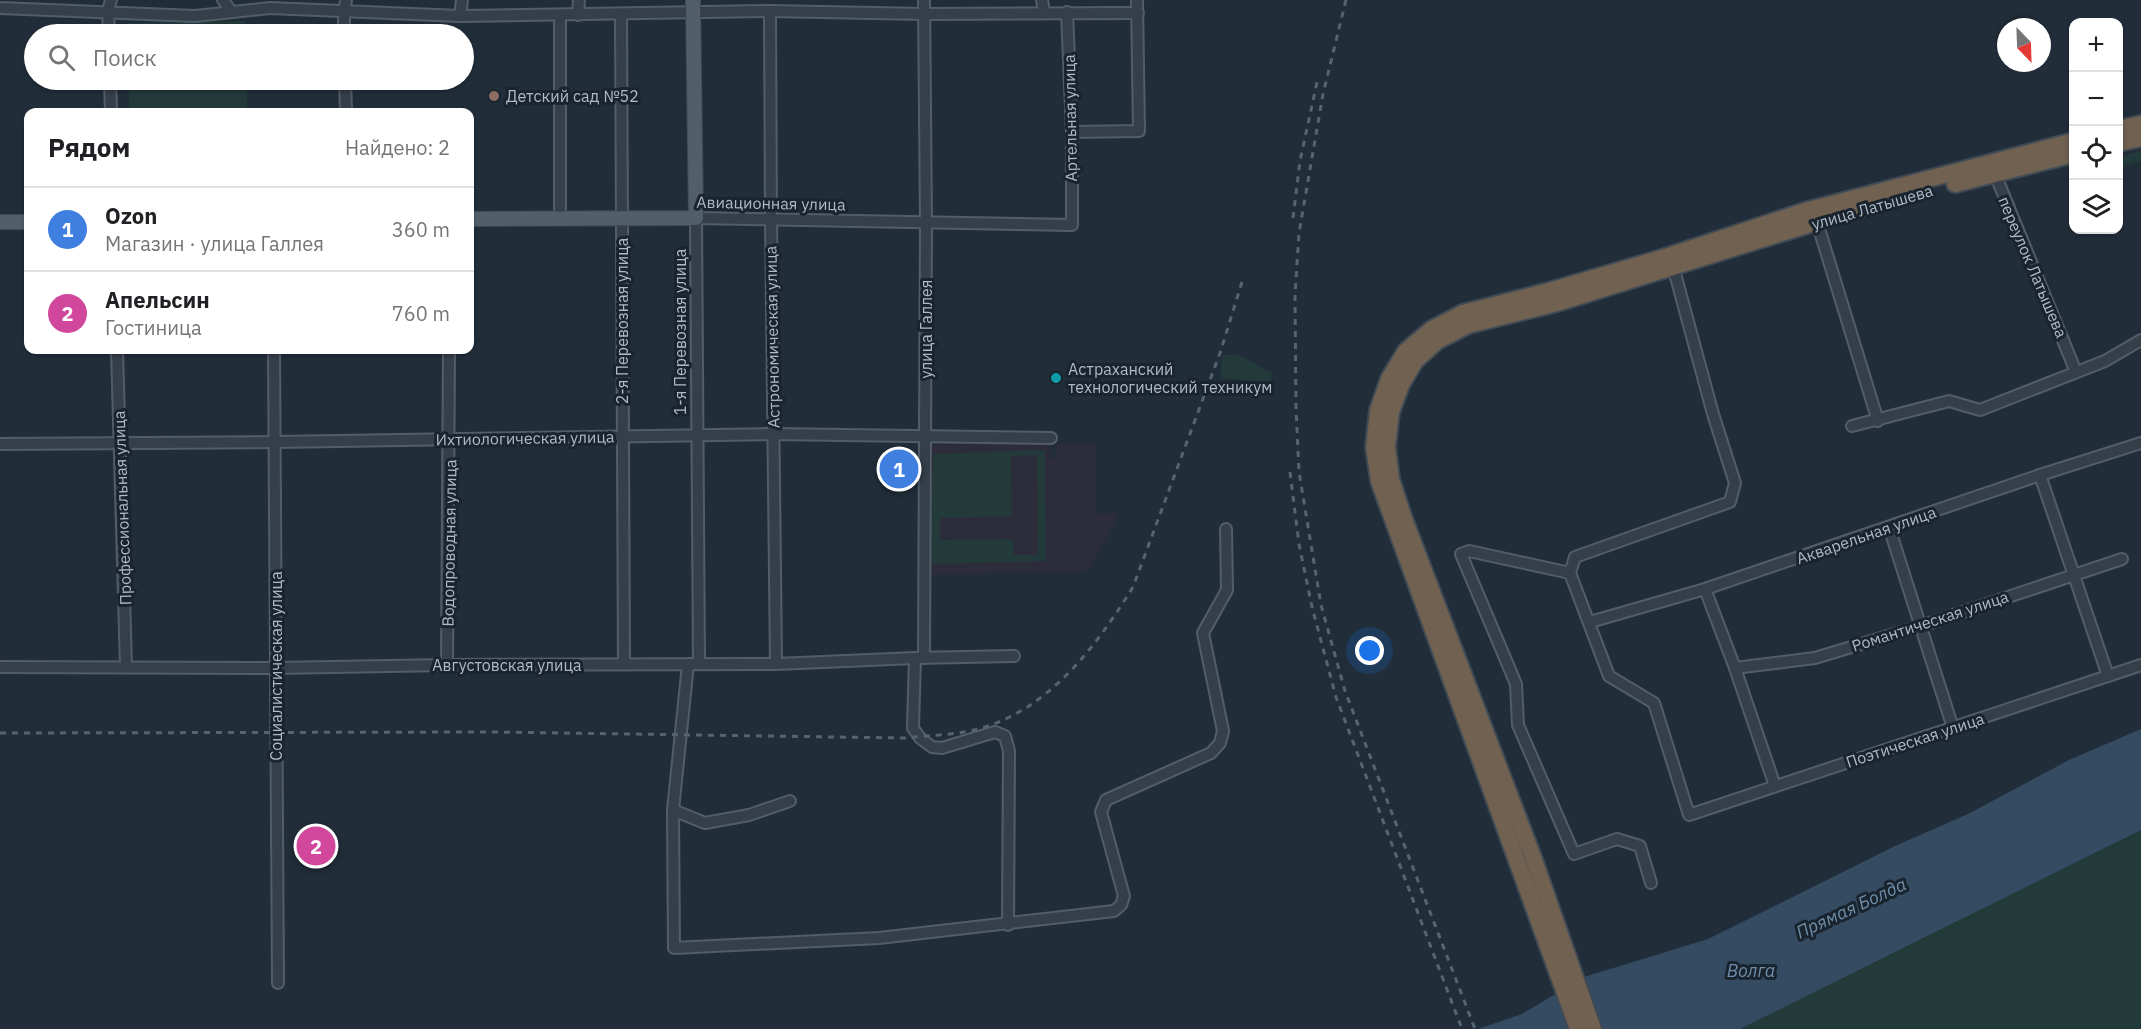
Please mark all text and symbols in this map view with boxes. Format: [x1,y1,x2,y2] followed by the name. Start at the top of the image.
[1997,18,2051,72] north arrow
[2069,18,2123,234] map controls
[2069,18,2123,72] button: +
[24,24,474,90] search box
[45,41,78,74] icon: search
[93,43,157,72] text: Поиск
[1059,54,1081,182] street label: Артельная улица
[2069,72,2123,126] button: −
[506,86,639,106] place label: Детский сад №52
[487,89,501,103] marker: Детский сад №52
[2069,126,2123,180] button: locate
[48,130,130,164] text: Рядом
[345,134,450,161] text: Найдено: 2
[1809,180,1935,234] street label: улица Латышева
[2069,180,2123,234] button: layers
[696,192,846,214] street label: Авиационная улица
[1994,193,2072,341] street label: переулок Латышева
[105,201,157,230] text: Ozon
[62,216,74,243] text: 1
[392,216,450,243] text: 360 m
[105,230,324,257] text: Магазин · улица Галлея
[612,237,632,404] street label: 2-я Перевозная улица
[760,245,784,428] street label: Астрономическая улица
[670,248,690,415] street label: 1-я Перевозная улица
[916,280,936,378] street label: улица Галлея
[105,285,210,314] text: Апельсин
[62,300,74,327] text: 2
[392,300,450,327] text: 760 m
[105,314,202,341] text: Гостиница
[1068,359,1272,397] place label: Астраханский технологический техникум
[1049,371,1063,385] marker: Астраханский технологический техникум
[109,410,135,606] street label: Профессиональная улица
[435,426,615,450] street label: Ихтиологическая улица
[880,446,918,492] pin: 1
[438,459,460,627] street label: Водопроводная улица
[1793,502,1939,568] street label: Акварельная улица
[266,571,286,761] street label: Социалистическая улица
[1849,586,2011,656] street label: Романтическая улица
[1355,636,1384,665] your location
[432,655,582,675] street label: Августовская улица
[1843,708,1987,772] street label: Поэтическая улица
[296,824,336,868] pin: 2
[1792,872,1910,944] water label: Прямая Болда
[1727,959,1775,982] water label: Волга

